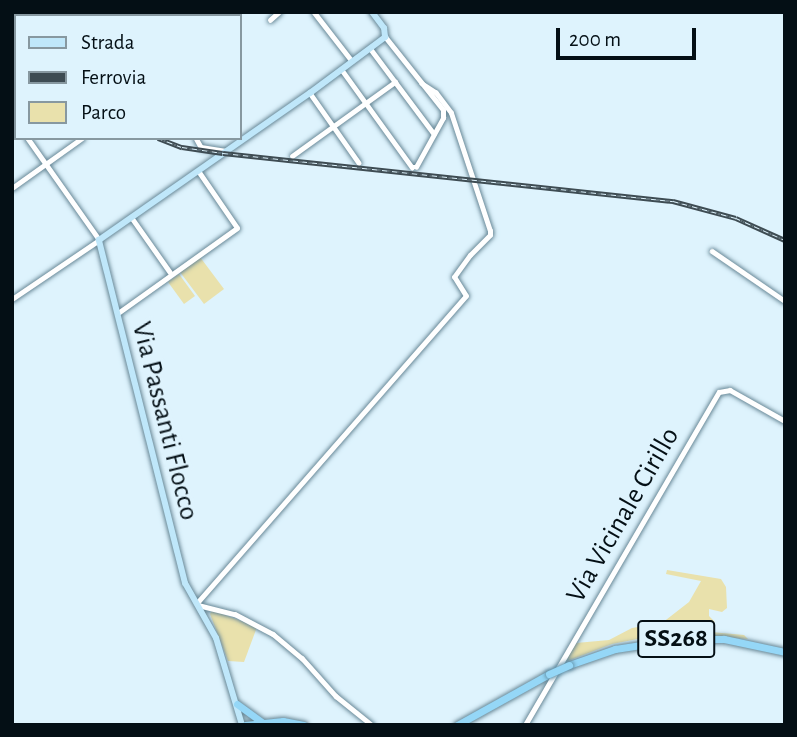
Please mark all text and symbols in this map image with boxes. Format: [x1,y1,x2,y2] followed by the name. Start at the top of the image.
[14,14,242,140] legend
[559,14,699,58] scale bar
[569,29,621,50] text: 200 m
[81,32,134,53] text: Strada
[81,67,146,88] text: Ferrovia
[81,102,126,123] text: Parco
[124,318,206,524] street label: Via Passanti Flocco
[559,421,687,609] street label: Via Vicinale Cirillo
[636,617,716,662] road number: SS268

